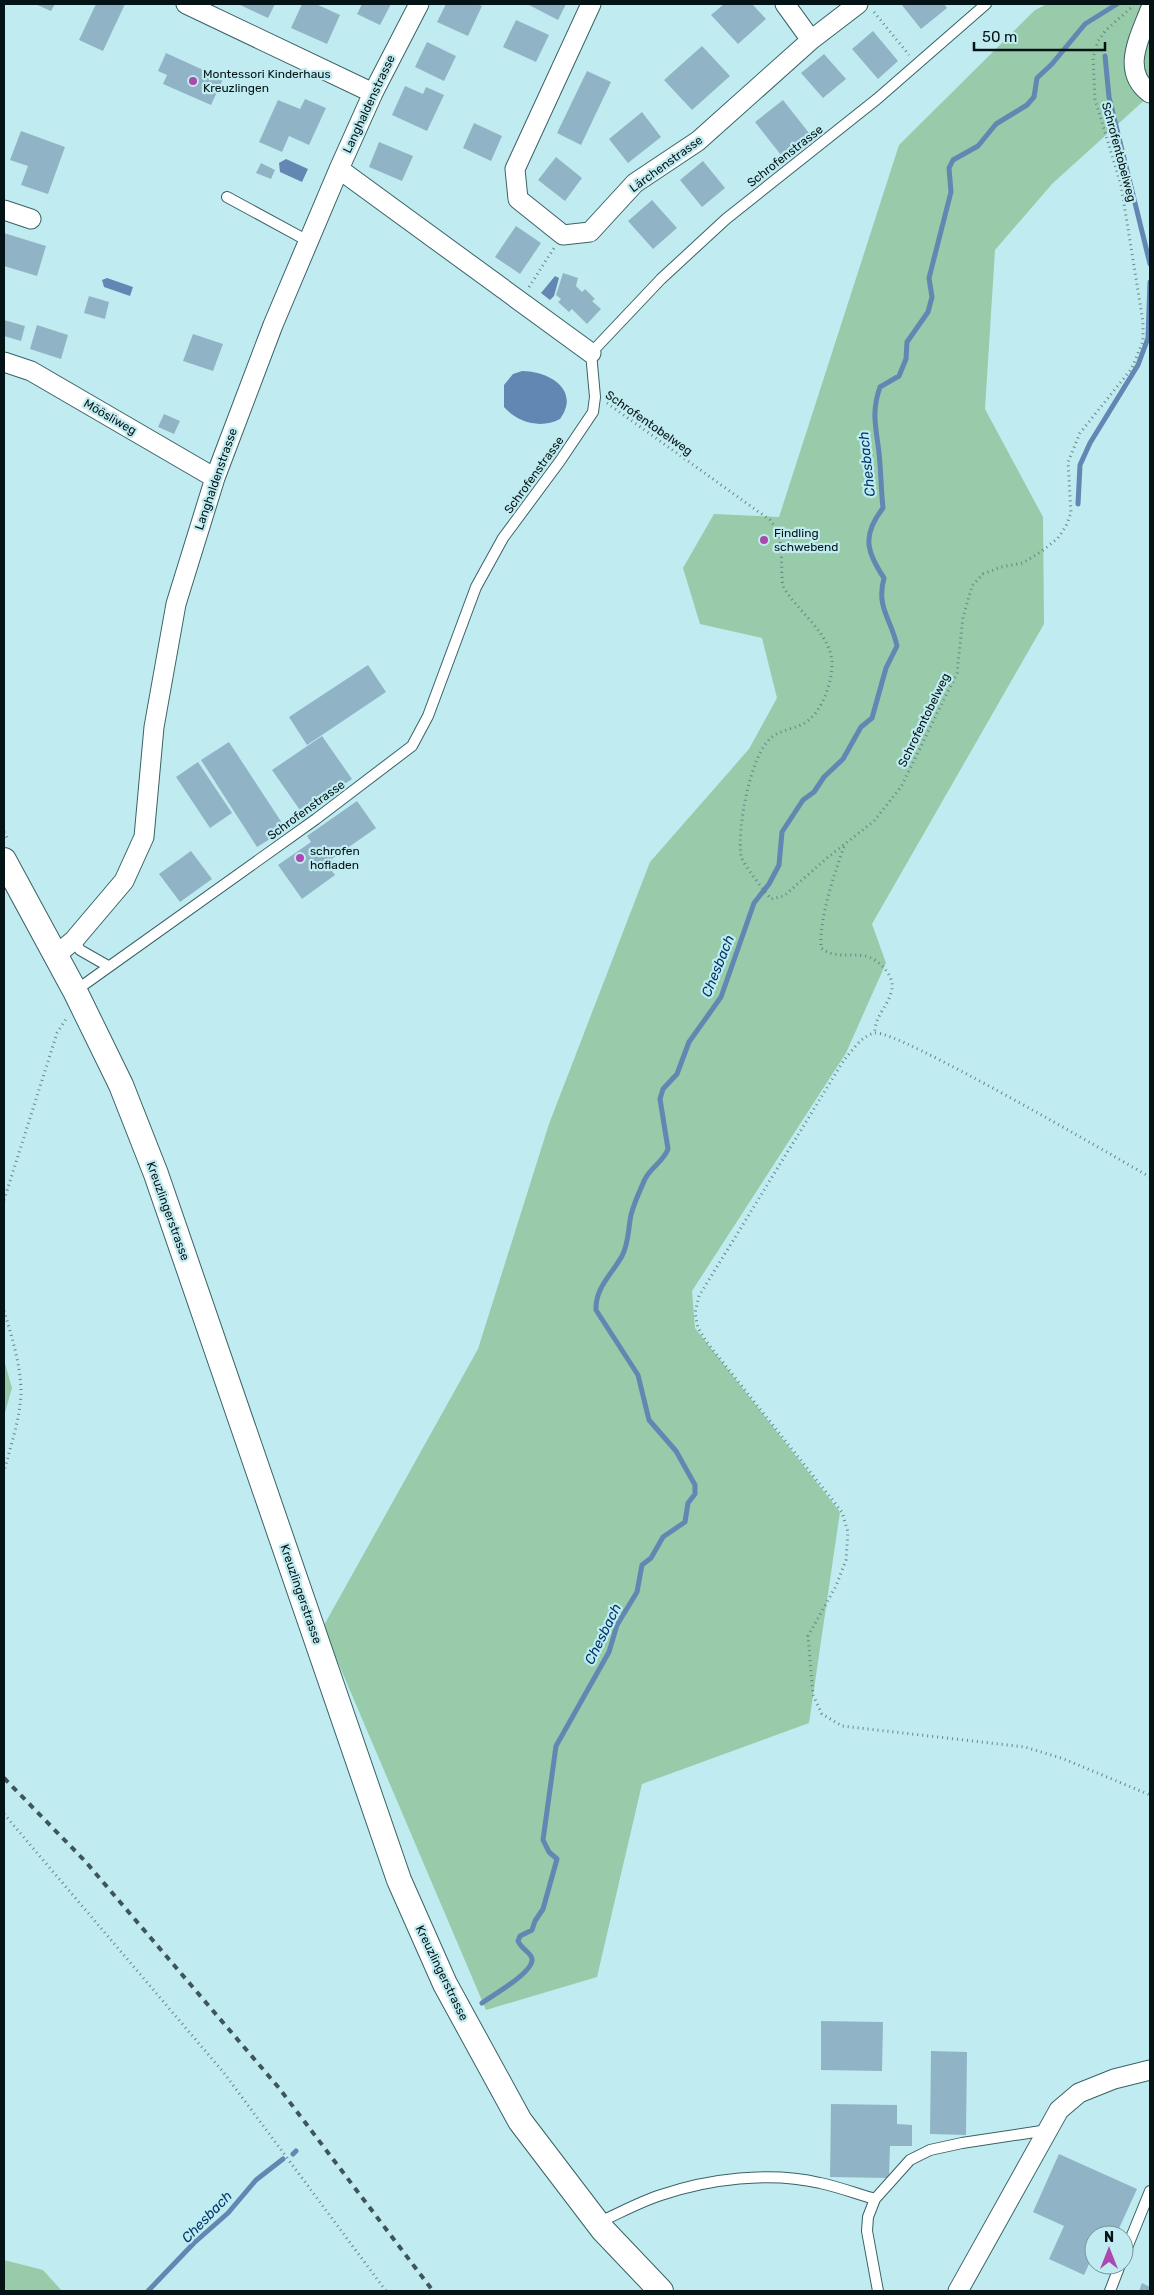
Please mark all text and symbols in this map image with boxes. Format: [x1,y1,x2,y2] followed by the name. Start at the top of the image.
[974,20,1105,52] scale bar
[982,28,1017,46] text: 50 m
[340,52,398,155] street label: Langhaldenstrasse
[203,67,331,95] place label: Montessori Kinderhaus Kreuzlingen
[187,75,199,87] marker: Montessori Kinderhaus Kreuzlingen
[1099,101,1139,203] street label: Schrofentobelweg
[744,122,826,190] street label: Schrofenstrasse
[627,133,705,195] street label: Lärchenstrasse
[603,388,695,458] street label: Schrofentobelweg
[81,396,139,438] street label: Möösliweg
[192,426,240,532] street label: Langhaldenstrasse
[855,431,879,497] water label: Chesbach
[501,433,567,516] street label: Schrofenstrasse
[774,526,838,554] place label: Findling schwebend
[758,534,770,546] marker: Findling schwebend
[895,671,953,769] street label: Schrofentobelweg
[265,777,348,843] street label: Schrofenstrasse
[310,844,360,872] place label: schrofen hofladen
[294,852,306,864] marker: schrofen hofladen
[698,932,738,1000] water label: Chesbach
[144,1160,192,1263] street label: Kreuzlingerstrasse
[277,1543,325,1646] street label: Kreuzlingerstrasse
[581,1601,625,1667] water label: Chesbach
[413,1923,471,2023] street label: Kreuzlingerstrasse
[178,2188,236,2246] water label: Chesbach
[1084,2225,1134,2275] north arrow
[1104,2229,1114,2246] text: N

